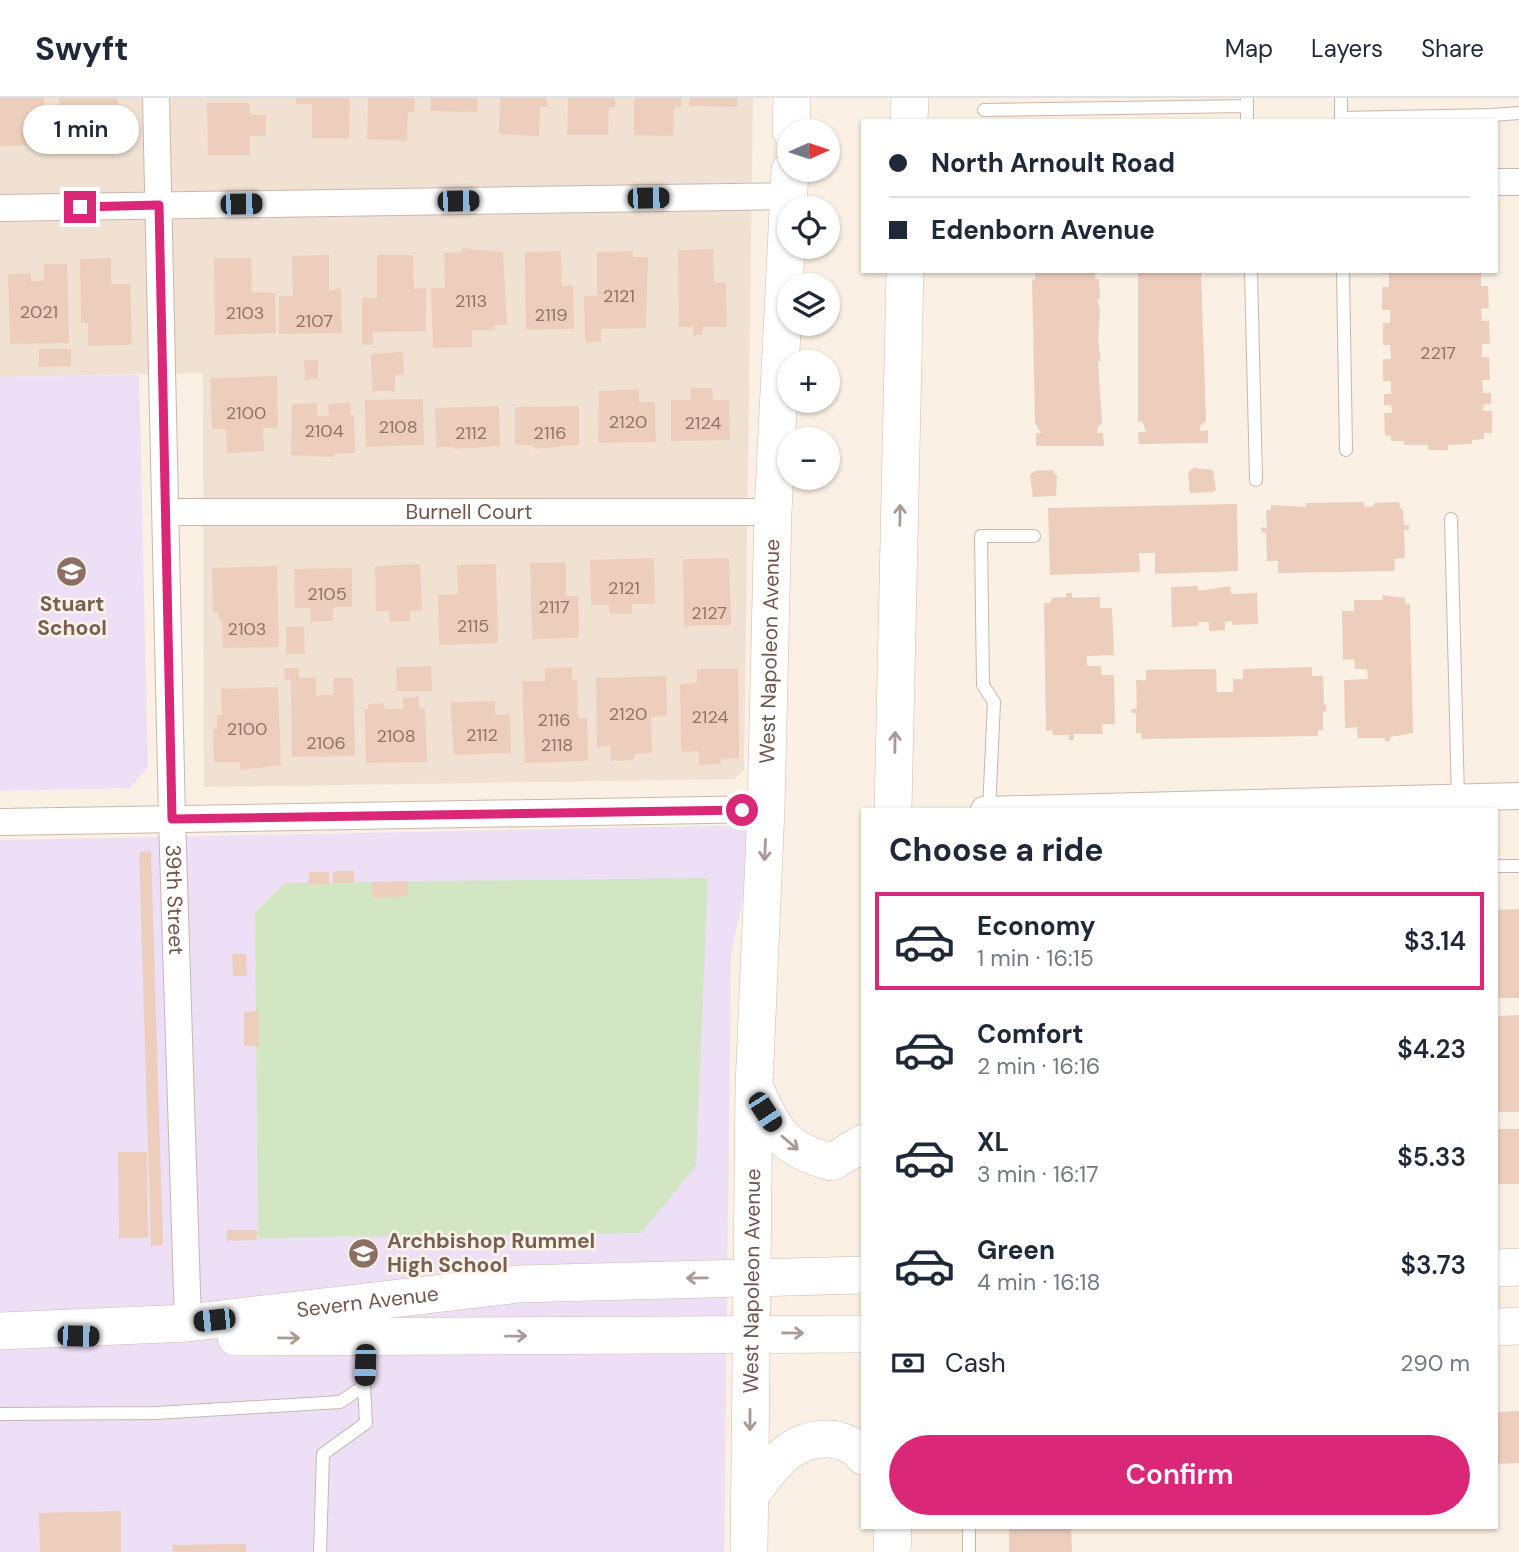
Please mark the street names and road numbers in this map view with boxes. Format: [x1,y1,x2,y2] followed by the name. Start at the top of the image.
[405,498,533,526] street label: Burnell Court
[753,539,786,764] street label: West Napoleon Avenue
[159,844,190,955] street label: 39th Street
[737,1168,767,1394] street label: West Napoleon Avenue
[295,1280,440,1324] street label: Severn Avenue

